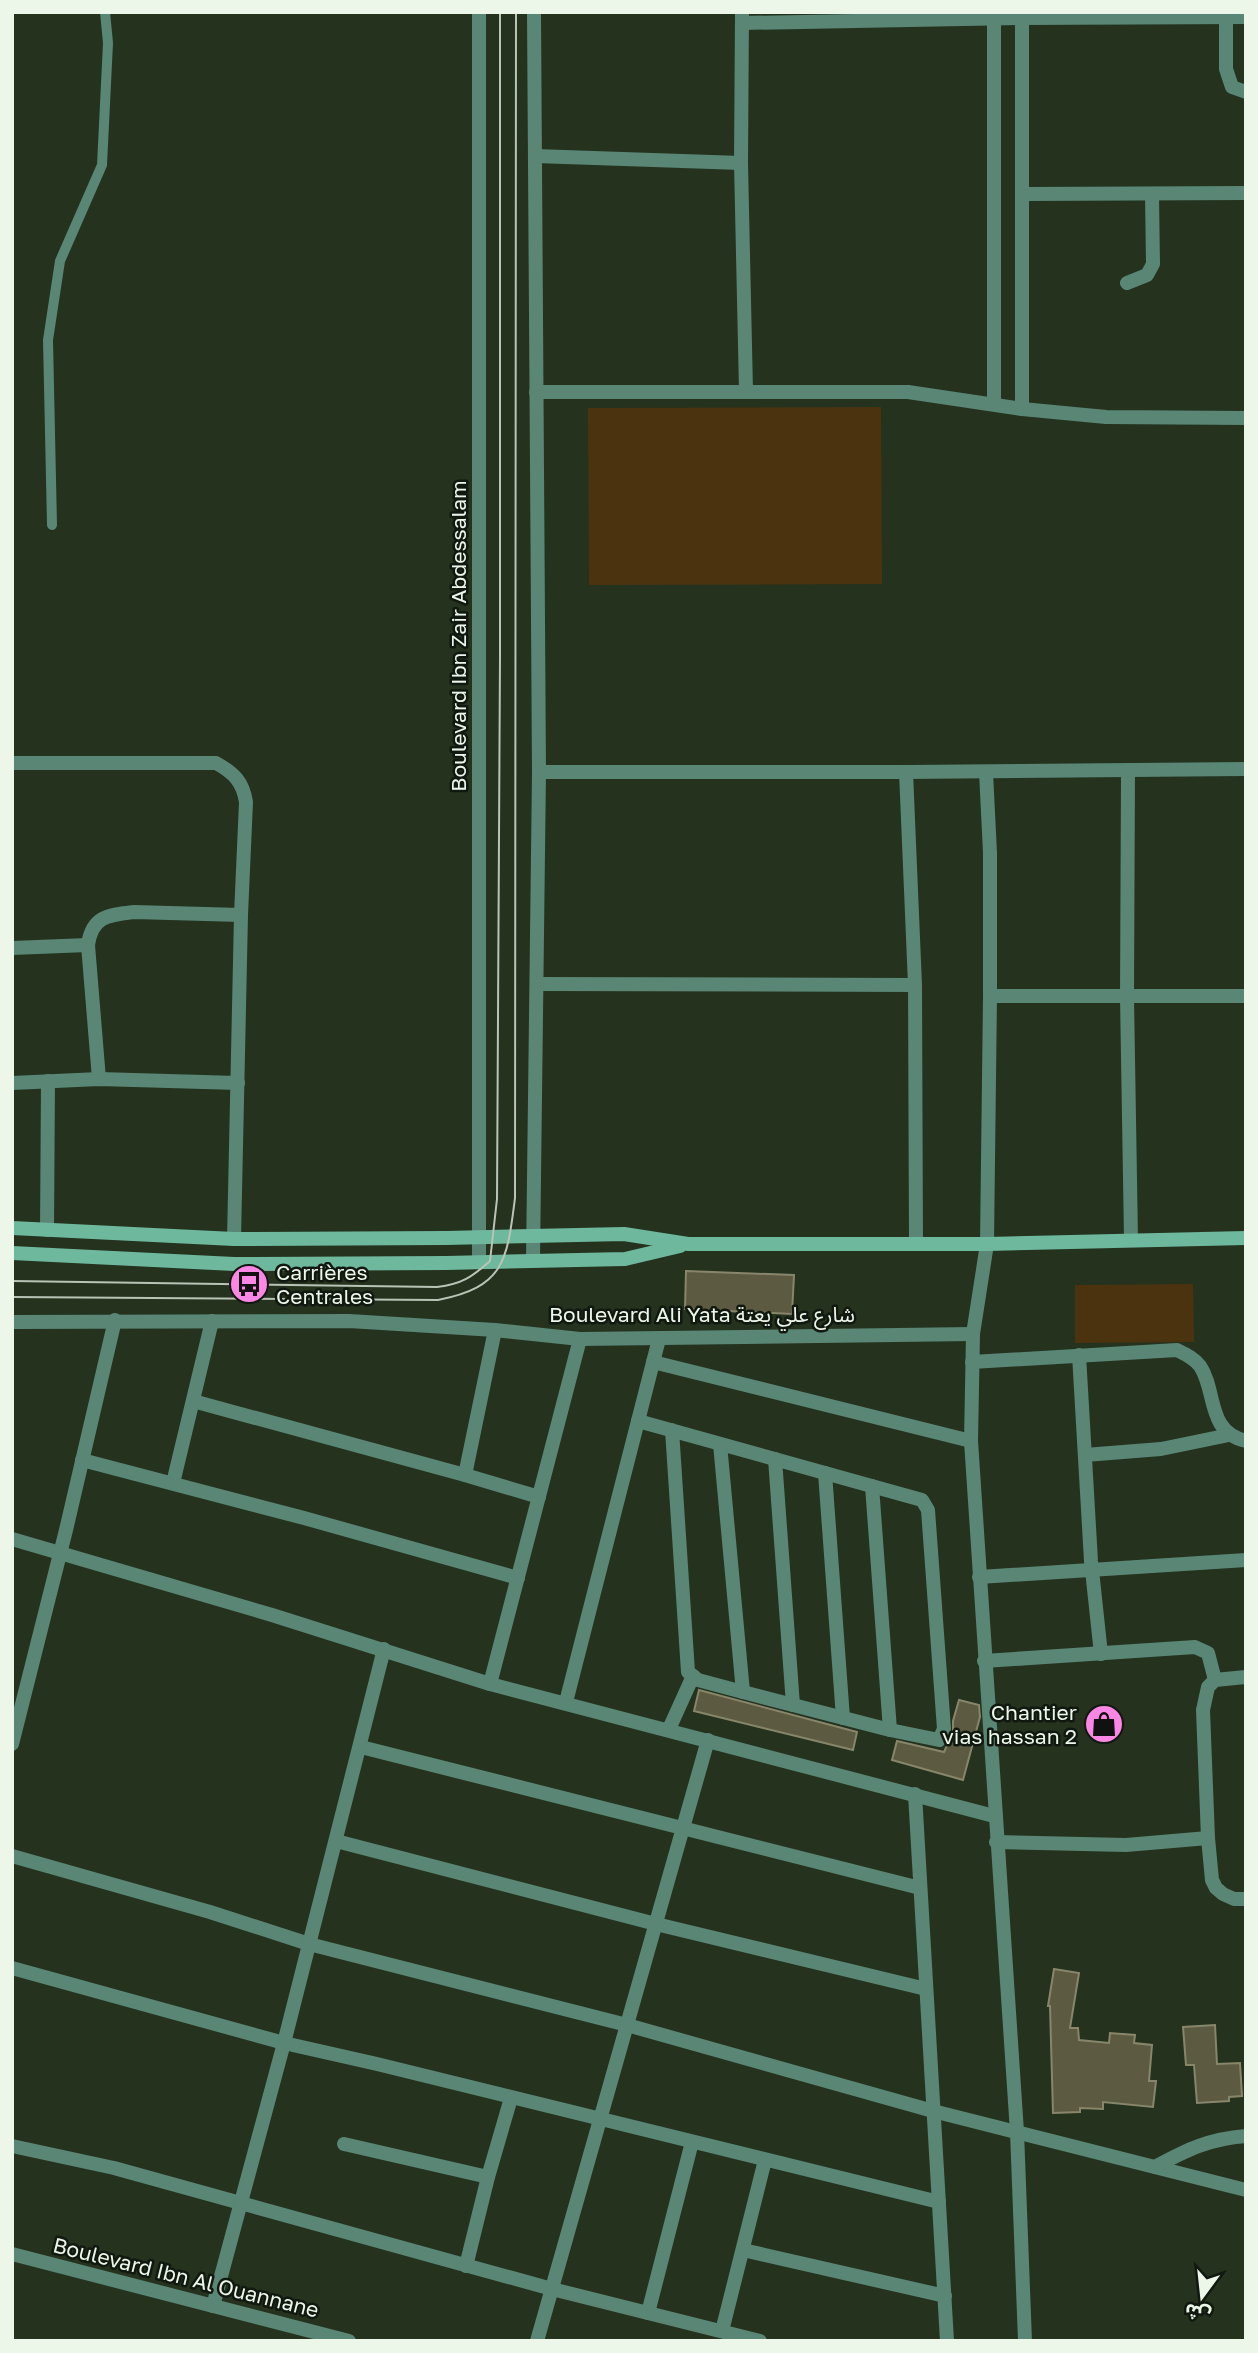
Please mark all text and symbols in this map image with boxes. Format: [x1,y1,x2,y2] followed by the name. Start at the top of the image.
[445,480,471,792] street label: Boulevard Ibn Zair Abdessalam
[276,1259,373,1309] place label: Carrières Centrales
[228,1263,270,1305] bus stop icon: Carrières Centrales
[549,1301,855,1331] street label: Boulevard Ali Yata شارع علي يعتة
[942,1699,1077,1749] place label: Chantier vias hassan 2
[1083,1703,1125,1745] shop icon: Chantier vias hassan 2
[50,2231,322,2323] street label: Boulevard Ibn Al Ouannane
[1167,2262,1237,2332] north arrow
[1182,2299,1213,2328] text: ش

